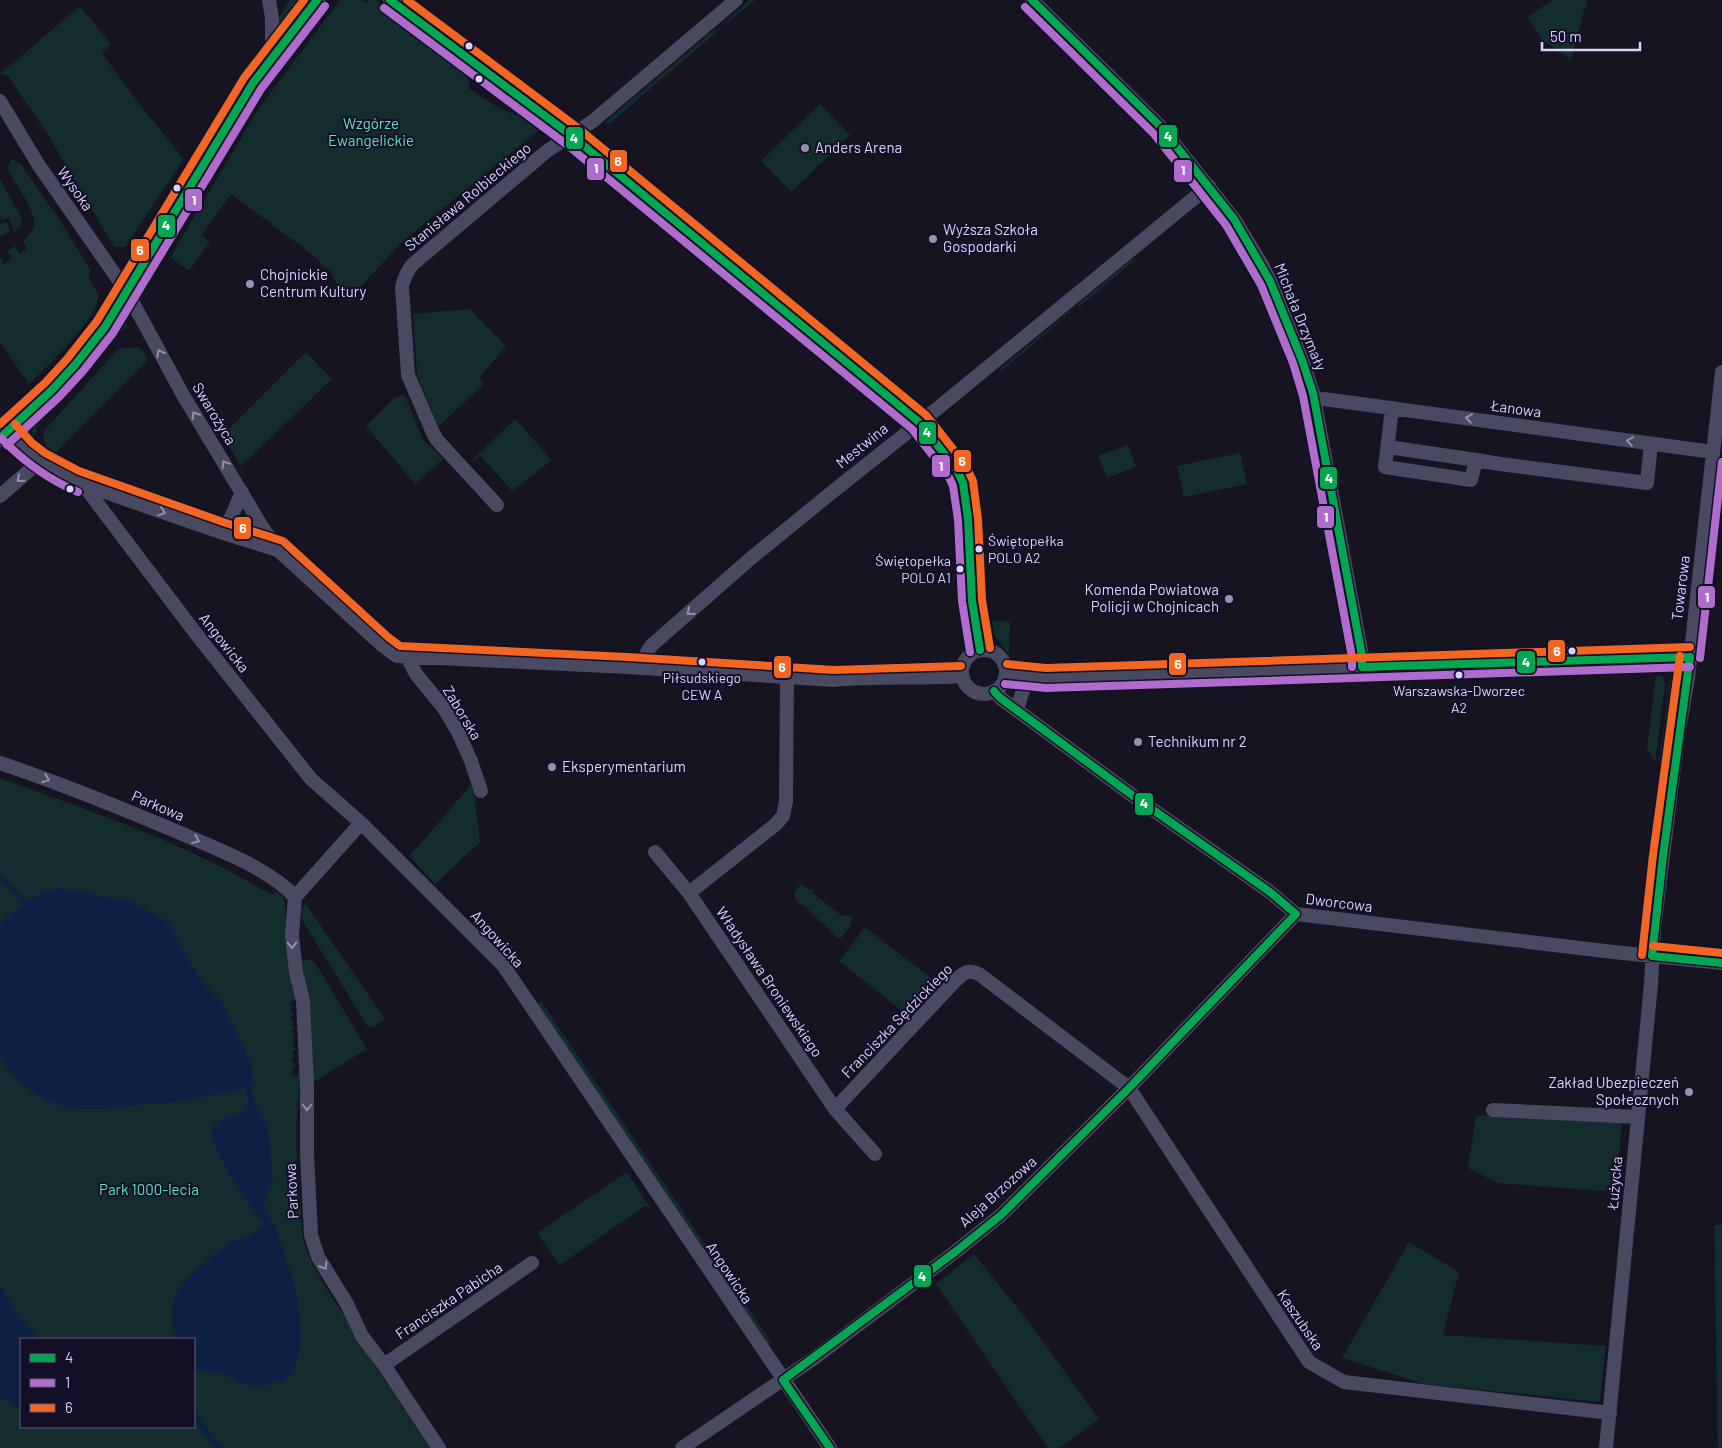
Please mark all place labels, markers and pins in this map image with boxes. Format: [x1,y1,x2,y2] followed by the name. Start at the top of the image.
[464,41,474,51] unlabelled marker
[474,74,484,84] unlabelled marker
[815,138,902,156] place label: Anders Arena
[799,142,811,154] marker: Anders Arena
[172,183,182,193] unlabelled marker
[943,220,1038,255] place label: Wyższa Szkoła Gospodarki
[927,233,939,245] marker: Wyższa Szkoła Gospodarki
[260,265,367,300] place label: Chojnickie Centrum Kultury
[244,278,256,290] marker: Chojnickie Centrum Kultury
[65,484,75,494] unlabelled marker
[988,532,1064,566] place label: Świętopełka POLO A2
[974,544,984,554] marker: Świętopełka POLO A2
[875,552,951,586] place label: Świętopełka POLO A1
[955,564,965,574] marker: Świętopełka POLO A1
[1085,580,1219,615] place label: Komenda Powiatowa Policji w Chojnicach
[1223,593,1235,605] marker: Komenda Powiatowa Policji w Chojnicach
[1567,646,1577,656] unlabelled marker
[697,657,707,667] marker: Piłsudskiego CEW A
[663,669,741,703] place label: Piłsudskiego CEW A
[1454,670,1464,680] marker: Warszawska-Dworzec A2
[1393,682,1525,716] place label: Warszawska-Dworzec A2
[1148,732,1247,750] place label: Technikum nr 2
[1132,736,1144,748] marker: Technikum nr 2
[562,757,686,775] place label: Eksperymentarium
[546,761,558,773] marker: Eksperymentarium
[1548,1073,1679,1108] place label: Zakład Ubezpieczeń Społecznych
[1683,1086,1695,1098] marker: Zakład Ubezpieczeń Społecznych

